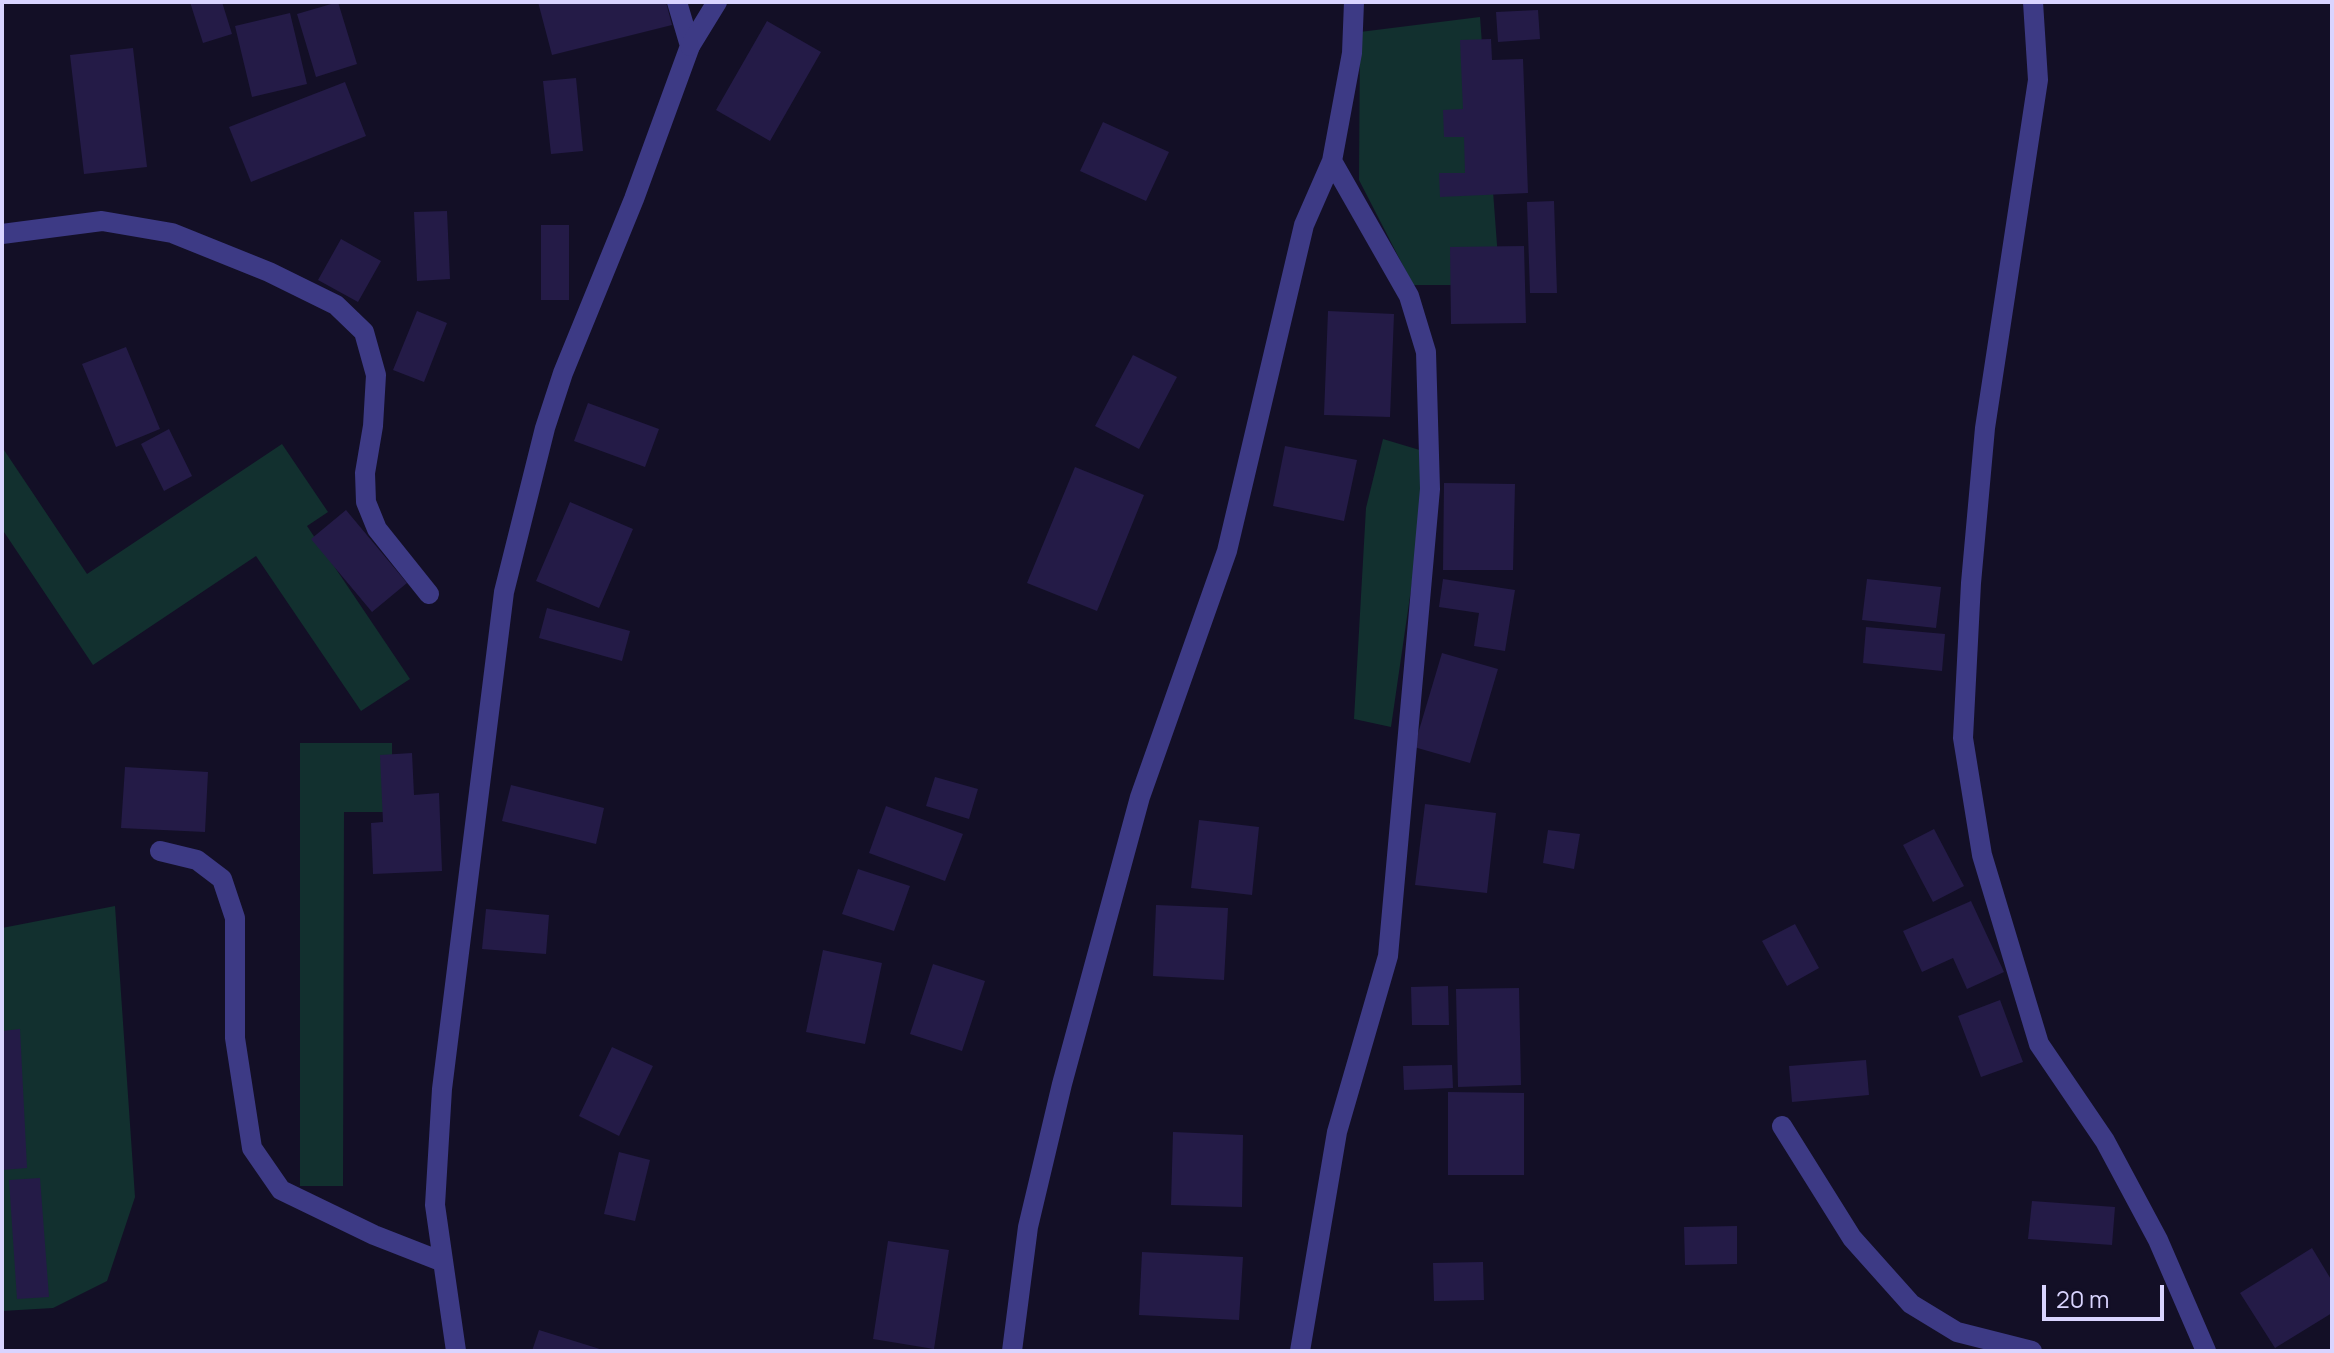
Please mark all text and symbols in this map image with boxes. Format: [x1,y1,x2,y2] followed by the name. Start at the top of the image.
[2046,1269,2168,1319] scale bar
[2056,1282,2109,1315] text: 20 m

